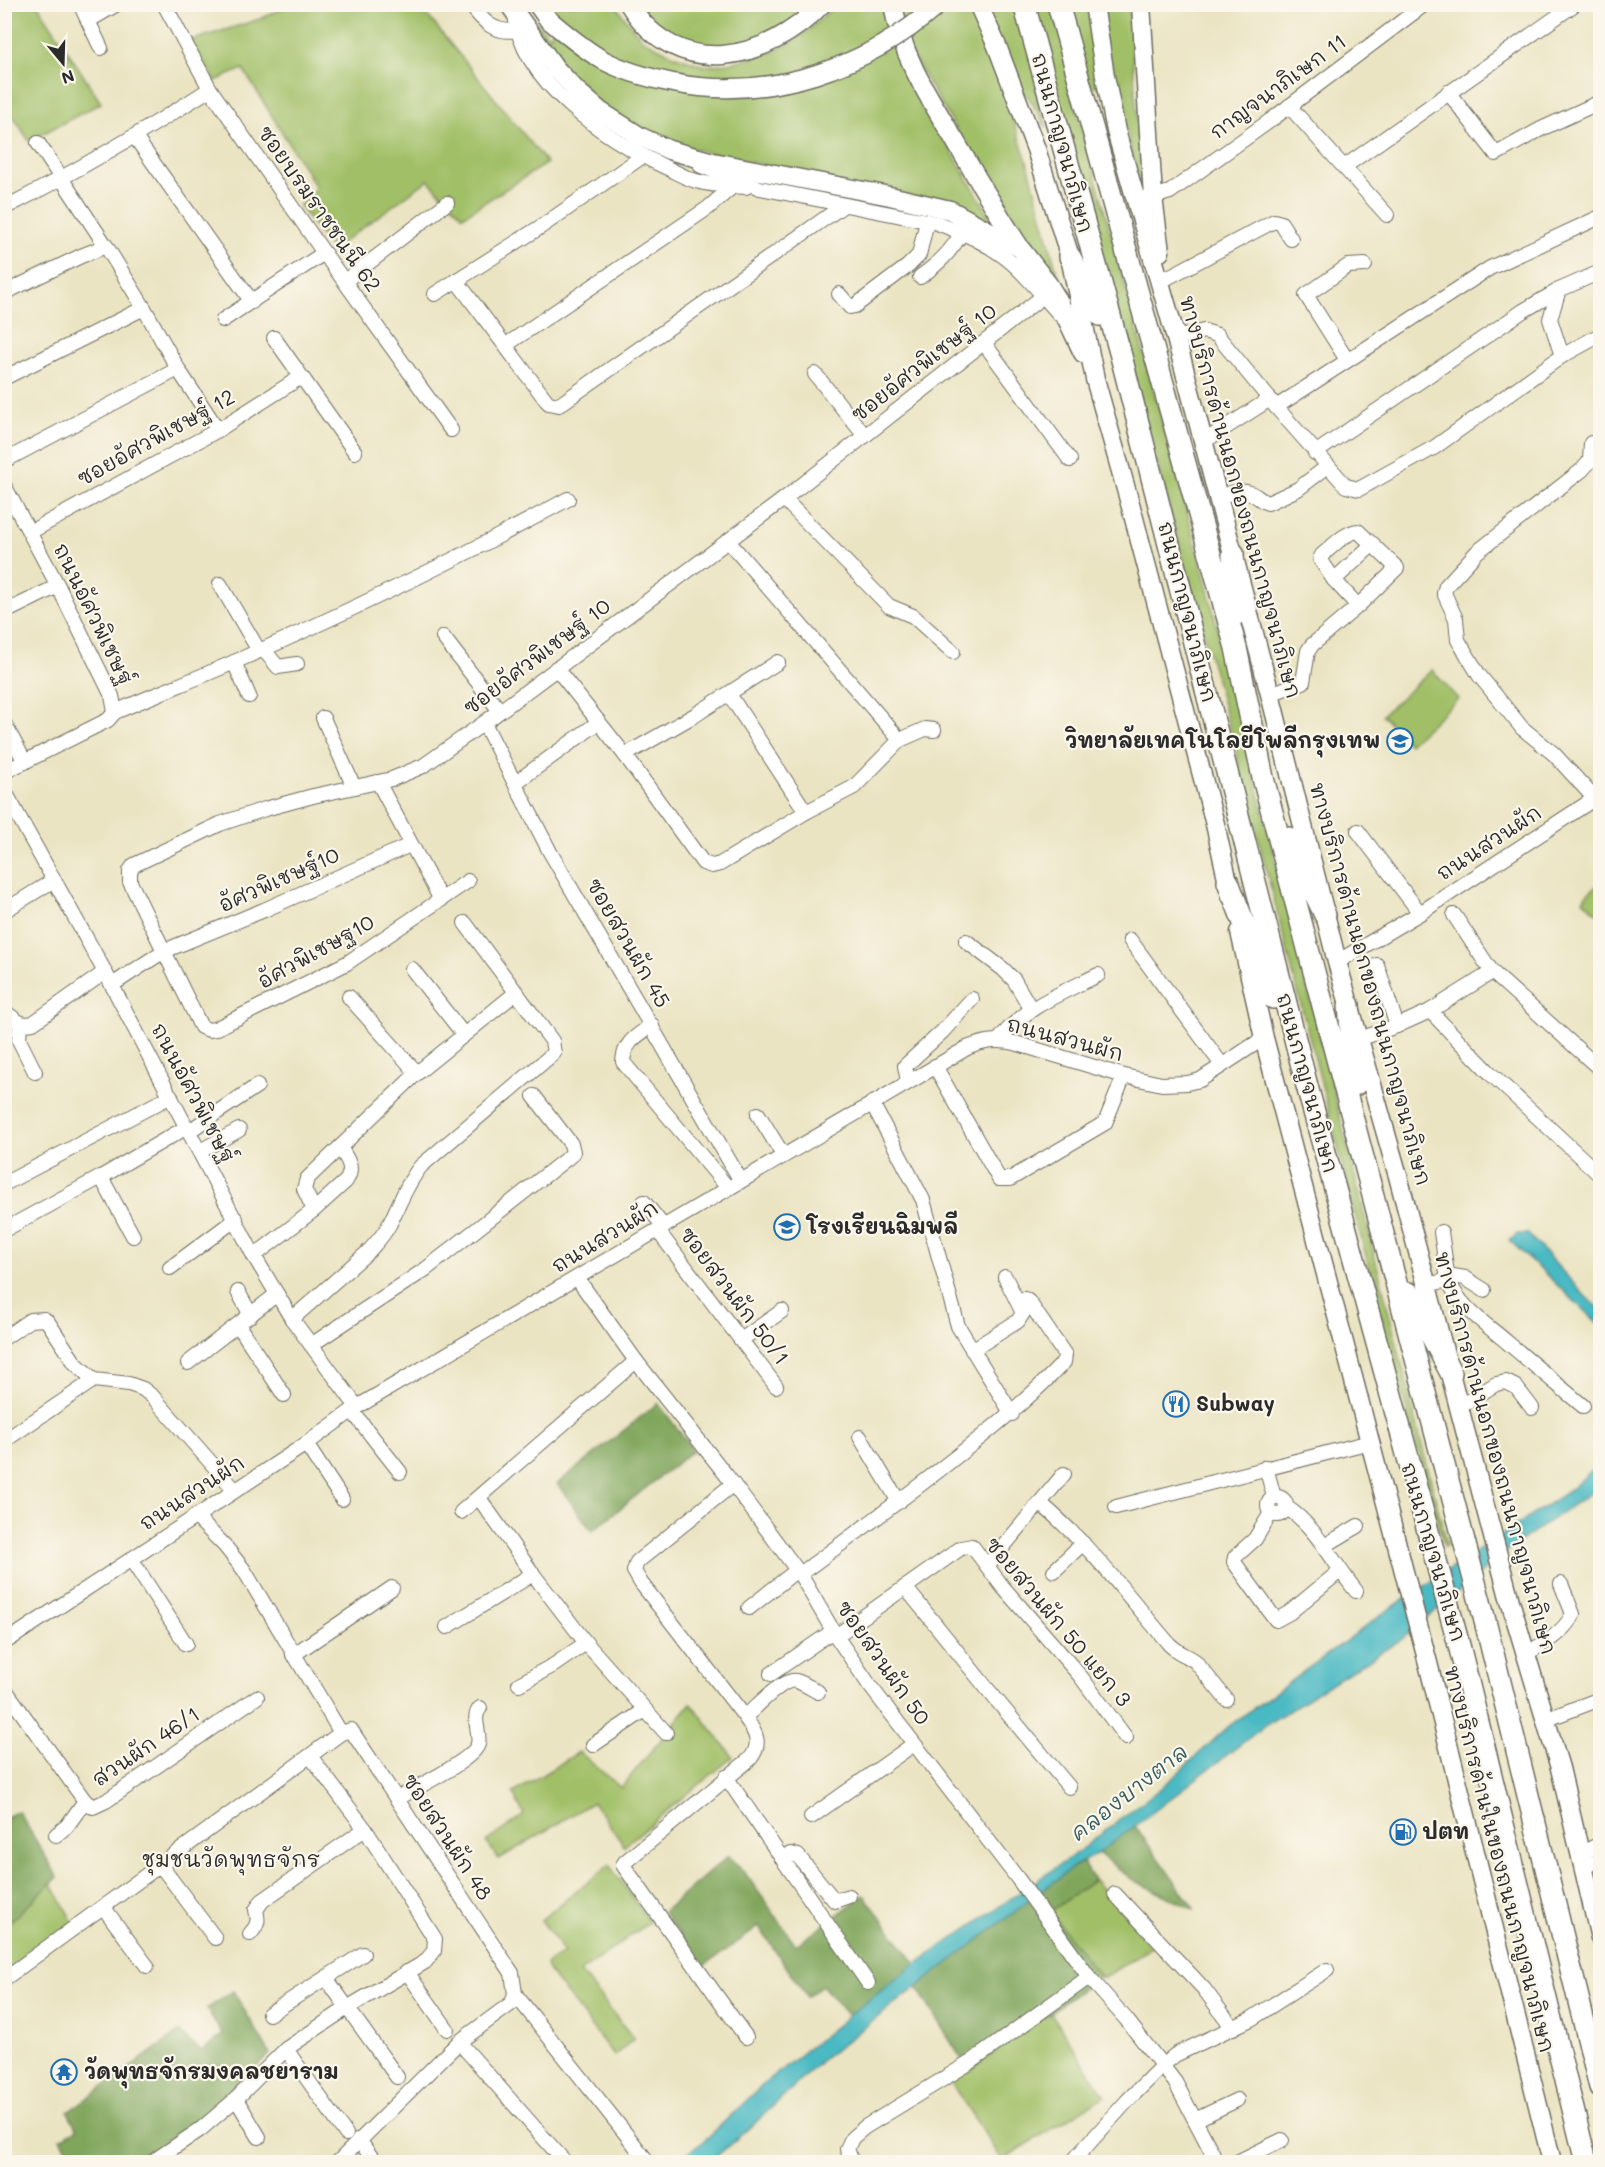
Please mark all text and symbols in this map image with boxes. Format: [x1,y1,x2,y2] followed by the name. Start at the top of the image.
[1203,27,1351,145] street label: กาญจนาภิเษก 11
[33,33,93,93] north arrow
[1026,50,1100,236] street label: ถนนกาญจนาภิเษก
[59,66,77,90] text: N
[253,120,388,297] street label: ซอยบรมราชชนนี 62
[1174,293,1306,701] street label: ทางบริการด้านนอกของถนนกาญจนาภิเษก
[845,296,1003,429] street label: ซอยอัศวพิเชษฐ์ 10
[72,382,240,493] street label: ซอยอัศวพิเชษฐ์ 12
[1152,519,1222,705] street label: ถนนกาญจนาภิเษก
[47,538,141,690] street label: ถนนอัศวพิเชษฐ์
[457,591,616,722] street label: ซอยอัศวพิเชษฐ์ 10
[1064,724,1380,758] place label: วิทยาลัยเทคโนโลยีโพลีกรุงเทพ
[1385,726,1415,756] school or university icon: วิทยาลัยเทคโนโลยีโพลีกรุงเทพ
[1304,780,1436,1188] street label: ทางบริการด้านนอกของถนนกาญจนาภิเษก
[1431,798,1546,886] street label: ถนนสวนผัก
[214,840,344,919] street label: อัศวพิเชษฐ์10
[581,873,677,1012] street label: ซอยสวนผัก 45
[252,908,379,996] street label: อัศวพิเชษฐ10
[1271,990,1343,1176] street label: ถนนกาญจนาภิเษก
[1004,1009,1127,1066] street label: ถนนสวนผัก
[144,1018,243,1168] street label: ถนนอัศวพิเชษฐ์
[546,1193,663,1278] street label: ถนนสวนผัก
[805,1210,958,1239] place label: โรงเรียนฉิมพลี
[772,1212,802,1242] school or university icon: โรงเรียนฉิมพลี
[674,1221,796,1370] street label: ซอยสวนผัก 50/1
[1429,1249,1561,1657] street label: ทางบริการด้านนอกของถนนกาญจนาภิเษก
[1161,1389,1191,1419] restaurant icon: Subway
[1196,1389,1275,1417] place label: Subway
[134,1448,249,1536] street label: ถนนสวนผัก
[1395,1460,1471,1644] street label: ถนนกาญจนาภิเษก
[980,1531,1138,1711] street label: ซอยสวนผัก 50 แยก 3
[831,1595,937,1730] street label: ซอยสวนผัก 50
[1439,1662,1562,2055] street label: ทางบริการด้านในของถนนกาญจนาภิเษก
[86,1700,204,1792] street label: สวนผัก 46/1
[1064,1737,1193,1847] water label: คลองบางตาล
[397,1768,499,1905] street label: ซอยสวนผัก 48
[1388,1817,1418,1847] fuel station icon: ปตท
[1422,1817,1469,1844] place label: ปตท
[142,1844,320,1876] district label: ชุมชนวัดพุทธจักร
[84,2056,339,2089] place label: วัดพุทธจักรมงคลชยาราม
[49,2057,79,2087] temple icon: วัดพุทธจักรมงคลชยาราม

